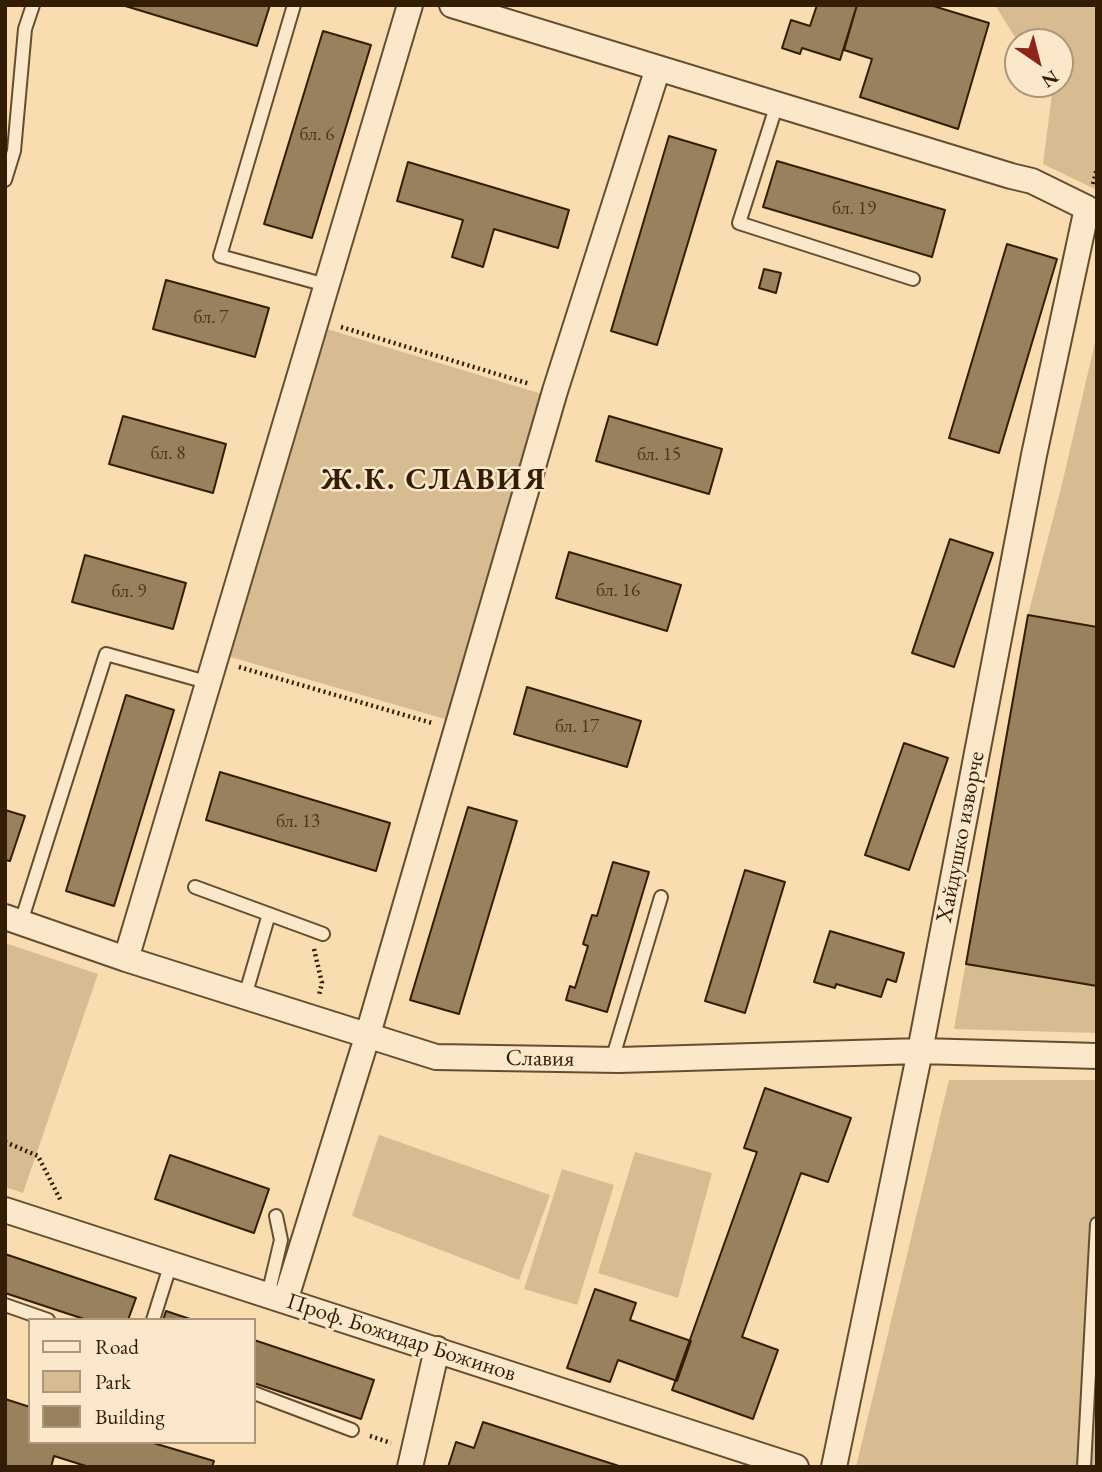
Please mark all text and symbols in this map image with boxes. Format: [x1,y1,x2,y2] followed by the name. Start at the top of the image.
[1004,28,1074,98] north arrow
[1037,64,1064,94] text: N
[300,124,334,146] house number: бл. 6
[832,198,876,220] house number: бл. 19
[194,307,228,329] house number: бл. 7
[151,443,185,465] house number: бл. 8
[637,444,681,466] house number: бл. 15
[323,463,545,499] district label: Ж.К. СЛАВИЯ
[596,580,640,602] house number: бл. 16
[112,581,146,603] house number: бл. 9
[555,716,599,738] house number: бл. 17
[931,749,991,925] street label: Хайдушко изворче
[276,811,320,833] house number: бл. 13
[505,1045,575,1073] street label: Славия
[283,1288,519,1388] street label: Проф. Божидар Божинов
[28,1318,256,1444] legend
[95,1333,139,1360] text: Road
[95,1368,131,1395] text: Park
[95,1403,165,1430] text: Building

